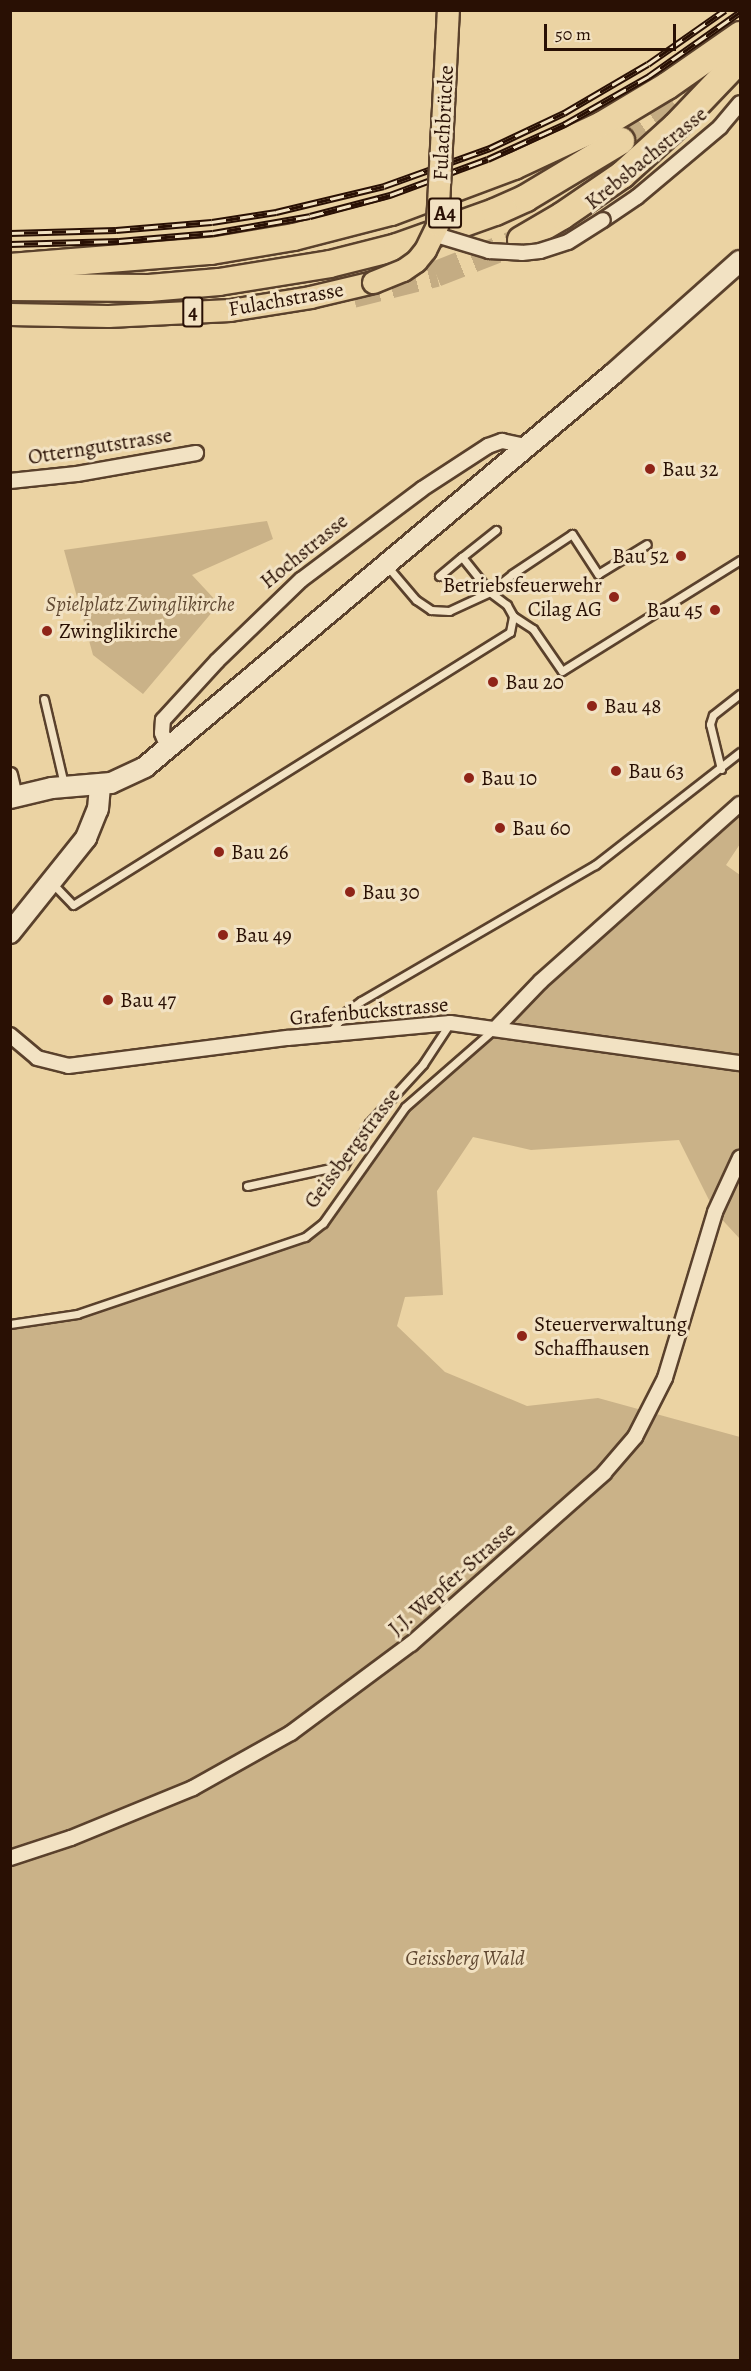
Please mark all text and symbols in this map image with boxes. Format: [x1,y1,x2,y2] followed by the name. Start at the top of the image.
[547,12,679,50] scale bar
[555,22,591,46] text: 50 m
[427,65,459,181] street label: Fulachbrücke
[580,101,712,215] street label: Krebsbachstrasse
[427,196,463,230] road number: A4
[226,276,346,322] street label: Fulachstrasse
[181,295,205,329] road number: 4
[26,422,174,470] street label: Otterngutstrasse
[662,456,719,482] place label: Bau 32
[643,462,657,476] marker: Bau 32
[255,508,353,594] street label: Hochstrasse
[612,543,669,569] place label: Bau 52
[674,549,688,563] marker: Bau 52
[443,572,602,622] place label: Betriebsfeuerwehr Cilag AG
[607,590,621,604] marker: Betriebsfeuerwehr Cilag AG
[46,591,234,617] park label: Spielplatz Zwinglikirche
[647,597,703,623] place label: Bau 45
[708,603,722,617] marker: Bau 45
[59,618,178,644] place label: Zwinglikirche
[40,624,54,638] marker: Zwinglikirche
[505,669,564,695] place label: Bau 20
[486,675,500,689] marker: Bau 20
[604,693,662,719] place label: Bau 48
[585,699,599,713] marker: Bau 48
[628,758,684,784] place label: Bau 63
[609,764,623,778] marker: Bau 63
[481,765,537,791] place label: Bau 10
[462,771,476,785] marker: Bau 10
[512,815,571,841] place label: Bau 60
[493,821,507,835] marker: Bau 60
[231,839,289,865] place label: Bau 26
[212,845,226,859] marker: Bau 26
[362,879,420,905] place label: Bau 30
[343,885,357,899] marker: Bau 30
[235,922,292,948] place label: Bau 49
[216,928,230,942] marker: Bau 49
[120,987,176,1013] place label: Bau 47
[289,992,449,1030] street label: Grafenbuckstrasse
[101,993,115,1007] marker: Bau 47
[299,1083,405,1213] street label: Geissbergstrasse
[534,1311,687,1361] place label: Steuerverwaltung Schaffhausen
[515,1329,529,1343] marker: Steuerverwaltung Schaffhausen
[383,1517,521,1641] street label: J.J. Wepfer-Strasse
[405,1945,525,1971] park label: Geissberg Wald

